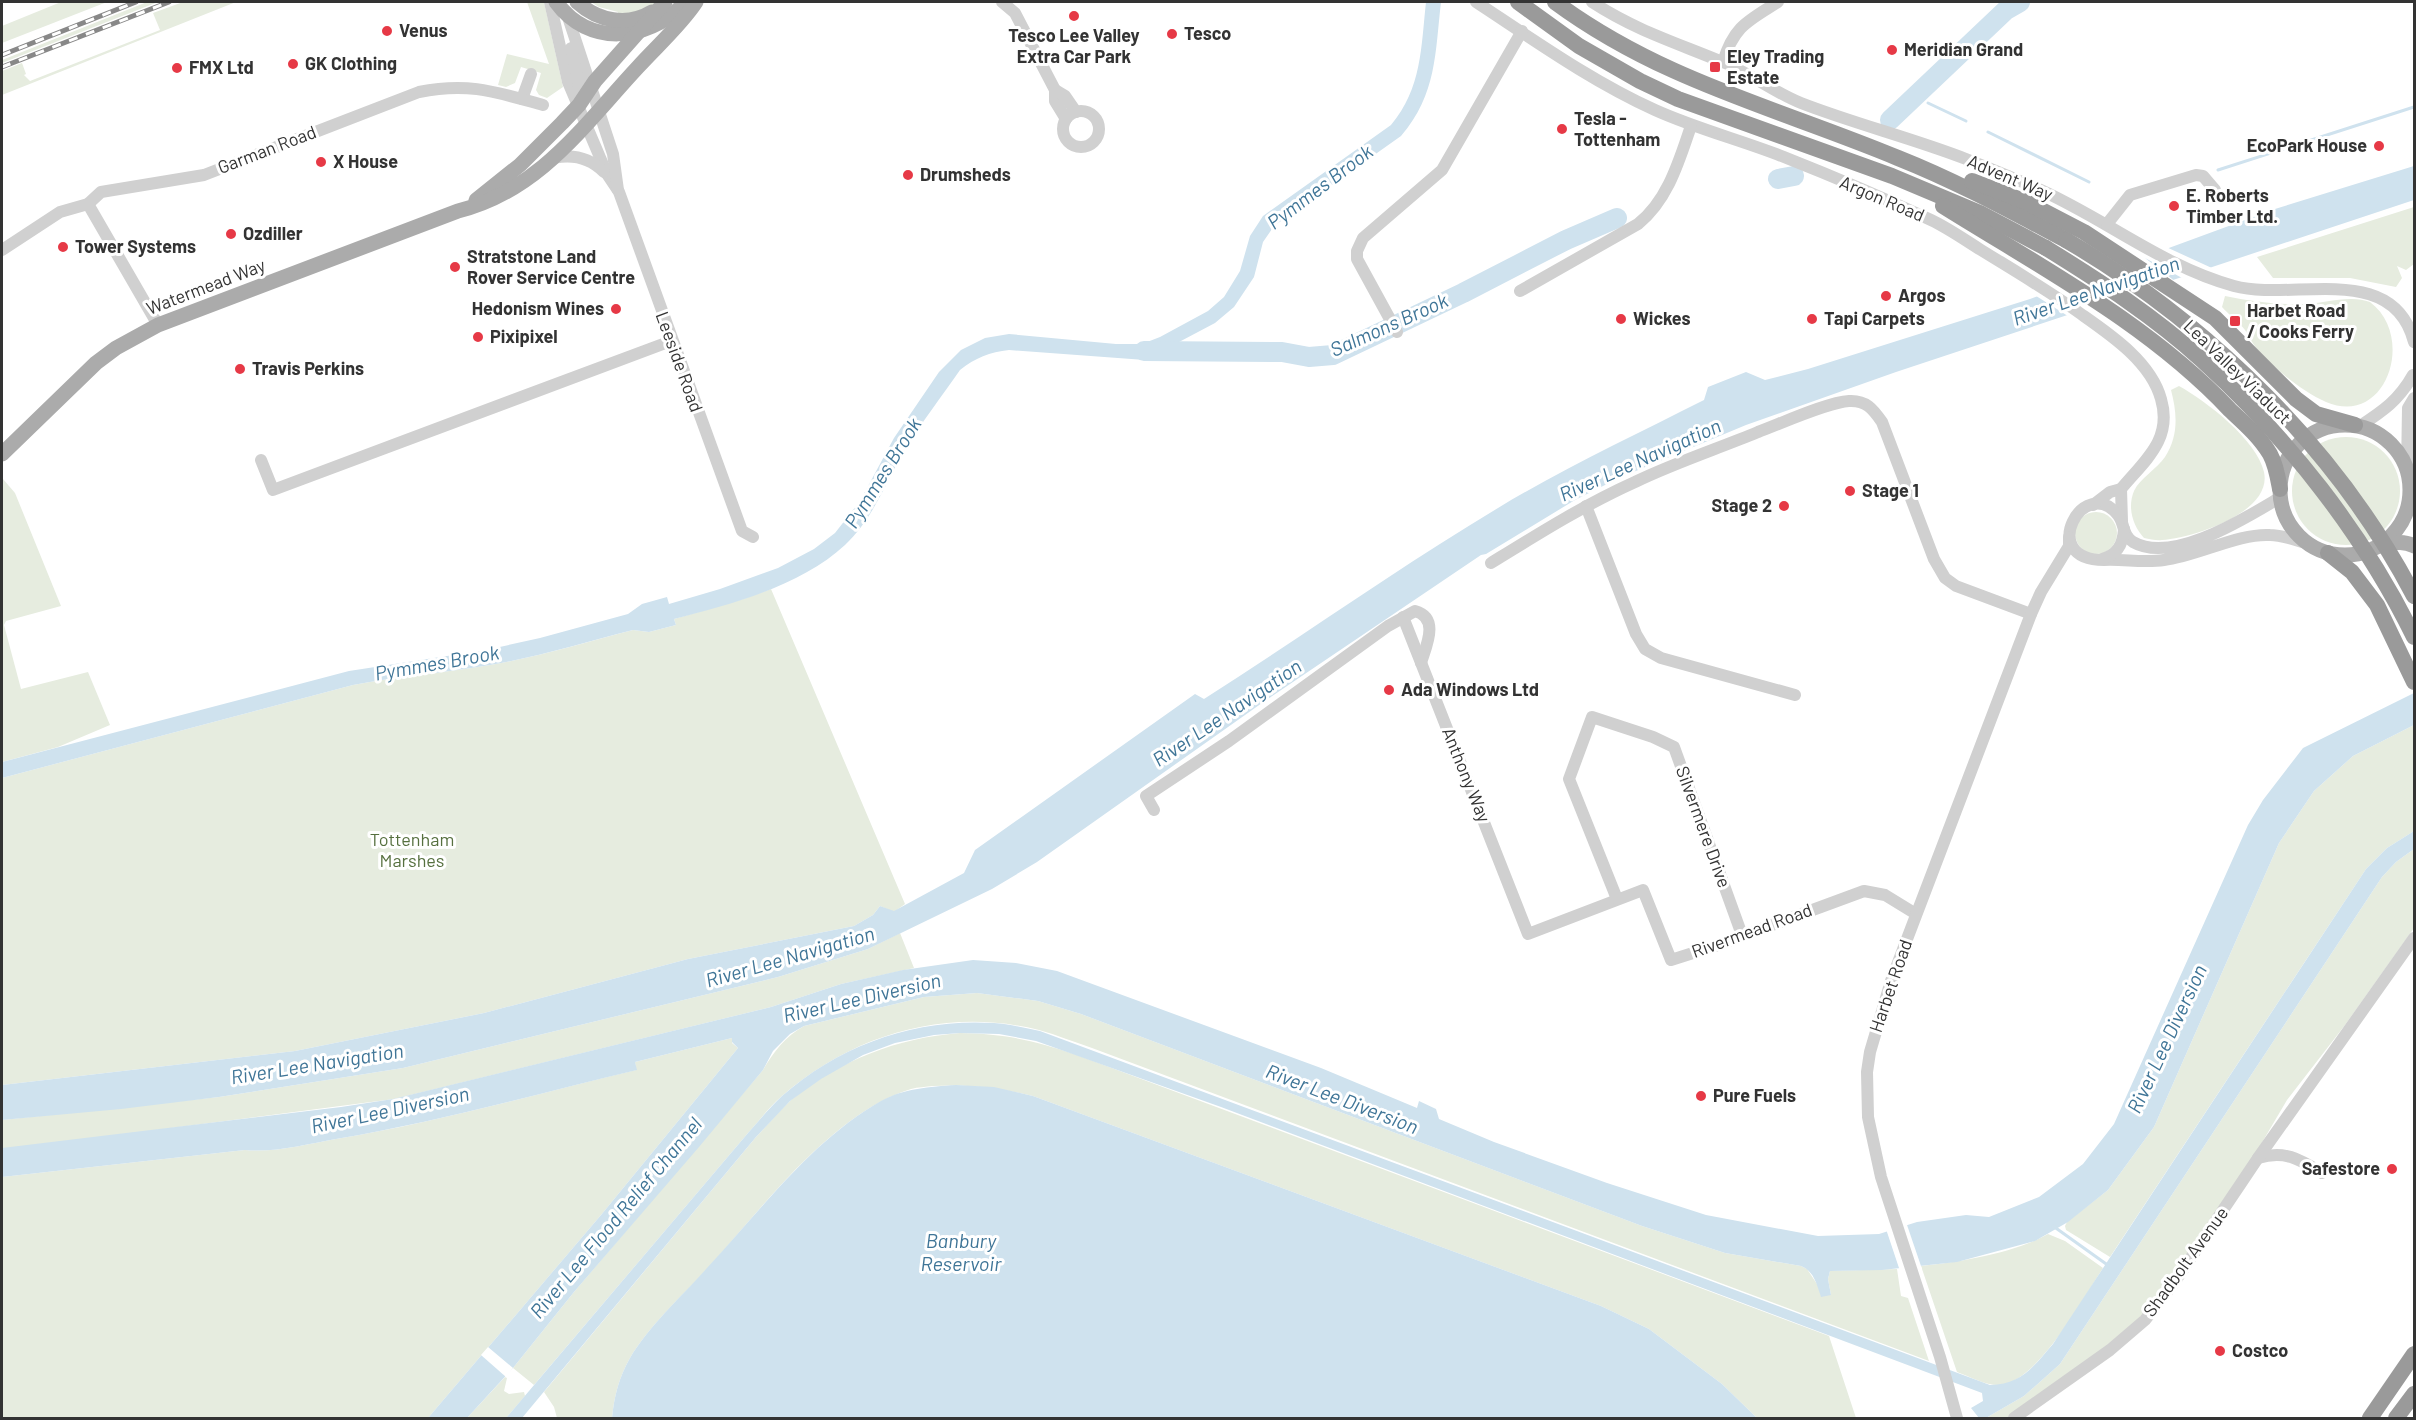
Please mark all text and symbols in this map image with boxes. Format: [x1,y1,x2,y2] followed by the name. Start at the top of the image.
[1067,9,1081,23] marker: Tesco Lee Valley Extra Car Park
[399,19,448,41] place label: Venus
[1184,22,1231,44] place label: Tesco
[380,24,394,38] marker: Venus
[1008,24,1140,67] place label: Tesco Lee Valley Extra Car Park
[1165,27,1179,41] marker: Tesco
[1904,38,2023,60] place label: Meridian Grand
[1885,43,1899,57] marker: Meridian Grand
[1727,45,1824,88] place label: Eley Trading Estate
[305,52,397,74] place label: GK Clothing
[189,56,254,78] place label: FMX Ltd
[286,57,300,71] marker: GK Clothing
[1708,60,1722,74] marker: Eley Trading Estate
[170,61,184,75] marker: FMX Ltd
[1574,107,1660,150] place label: Tesla - Tottenham
[214,120,319,178] street label: Garman Road
[1555,122,1569,136] marker: Tesla - Tottenham
[2247,134,2367,156] place label: EcoPark House
[1262,139,1377,234] water label: Pymmes Brook
[2372,139,2386,153] marker: EcoPark House
[1964,149,2056,205] street label: Advent Way
[333,150,398,172] place label: X House
[314,155,328,169] marker: X House
[920,163,1011,185] place label: Drumsheds
[901,168,915,182] marker: Drumsheds
[1837,170,1928,226] street label: Argon Road
[2186,184,2278,227] place label: E. Roberts Timber Ltd.
[2167,199,2181,213] marker: E. Roberts Timber Ltd.
[243,222,303,244] place label: Ozdiller
[224,227,238,241] marker: Ozdiller
[75,235,196,257] place label: Tower Systems
[56,240,70,254] marker: Tower Systems
[467,245,635,288] place label: Stratstone Land Rover Service Centre
[2009,250,2182,330] water label: River Lee Navigation
[143,253,268,319] street label: Watermead Way
[448,260,462,274] marker: Stratstone Land Rover Service Centre
[1898,284,1946,306] place label: Argos
[1326,287,1452,361] water label: Salmons Brook
[1879,289,1893,303] marker: Argos
[472,297,604,319] place label: Hedonism Wines
[2247,299,2354,342] place label: Harbet Road / Cooks Ferry
[609,302,623,316] marker: Hedonism Wines
[1633,307,1691,329] place label: Wickes
[1824,307,1925,329] place label: Tapi Carpets
[652,308,708,415] street label: Leeside Road
[1614,312,1628,326] marker: Wickes
[1805,312,1819,326] marker: Tapi Carpets
[2179,314,2296,428] street label: Lea Valley Viaduct
[2228,314,2242,328] marker: Harbet Road / Cooks Ferry
[490,325,558,347] place label: Pixipixel
[471,330,485,344] marker: Pixipixel
[252,357,364,379] place label: Travis Perkins
[233,362,247,376] marker: Travis Perkins
[839,413,926,532] water label: Pymmes Brook
[1555,413,1724,506] water label: River Lee Navigation
[1862,479,1919,501] place label: Stage 1
[1843,484,1857,498] marker: Stage 1
[1711,494,1772,516] place label: Stage 2
[1777,499,1791,513] marker: Stage 2
[373,639,501,685] water label: Pymmes Brook
[1147,653,1305,771] water label: River Lee Navigation
[1401,678,1539,700] place label: Ada Windows Ltd
[1382,683,1396,697] marker: Ada Windows Ltd
[1438,724,1496,825] street label: Anthony Way
[1672,763,1736,890] street label: Silvermere Drive
[370,828,454,871] park label: Tottenham Marshes
[1688,898,1815,962] street label: Rivermead Road
[703,920,877,992] water label: River Lee Navigation
[1864,936,1916,1035] street label: Harbet Road
[2121,961,2211,1117] water label: River Lee Diversion
[781,967,943,1027] water label: River Lee Diversion
[229,1038,405,1089] water label: River Lee Navigation
[1263,1058,1422,1138] water label: River Lee Diversion
[309,1081,471,1138] water label: River Lee Diversion
[1713,1084,1796,1106] place label: Pure Fuels
[1694,1089,1708,1103] marker: Pure Fuels
[524,1112,707,1323] water label: River Lee Flood Relief Channel
[2302,1157,2380,1179] place label: Safestore
[2385,1162,2399,1176] marker: Safestore
[2138,1202,2232,1321] street label: Shadbolt Avenue
[921,1228,1002,1275] water label: Banbury Reservoir
[2232,1339,2288,1361] place label: Costco
[2213,1344,2227,1358] marker: Costco

